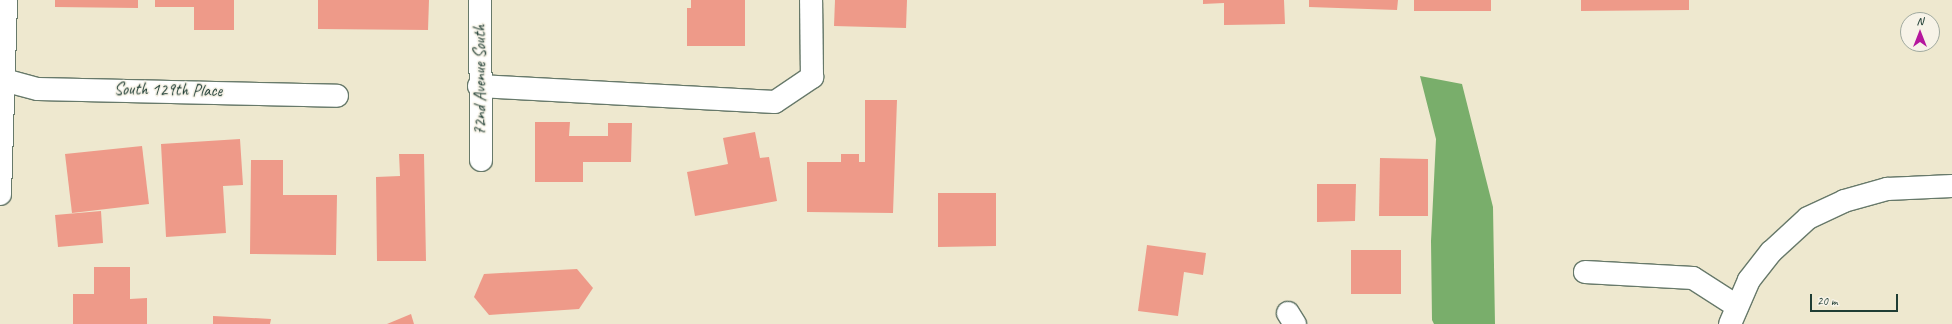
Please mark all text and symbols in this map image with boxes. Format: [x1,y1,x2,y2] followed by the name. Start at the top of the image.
[1900,12,1940,52] north arrow
[1917,14,1923,28] text: N
[470,25,490,135] street label: 72nd Avenue South
[114,79,222,101] street label: South 129th Place
[1812,286,1900,312] scale bar
[1817,293,1837,309] text: 20 m

